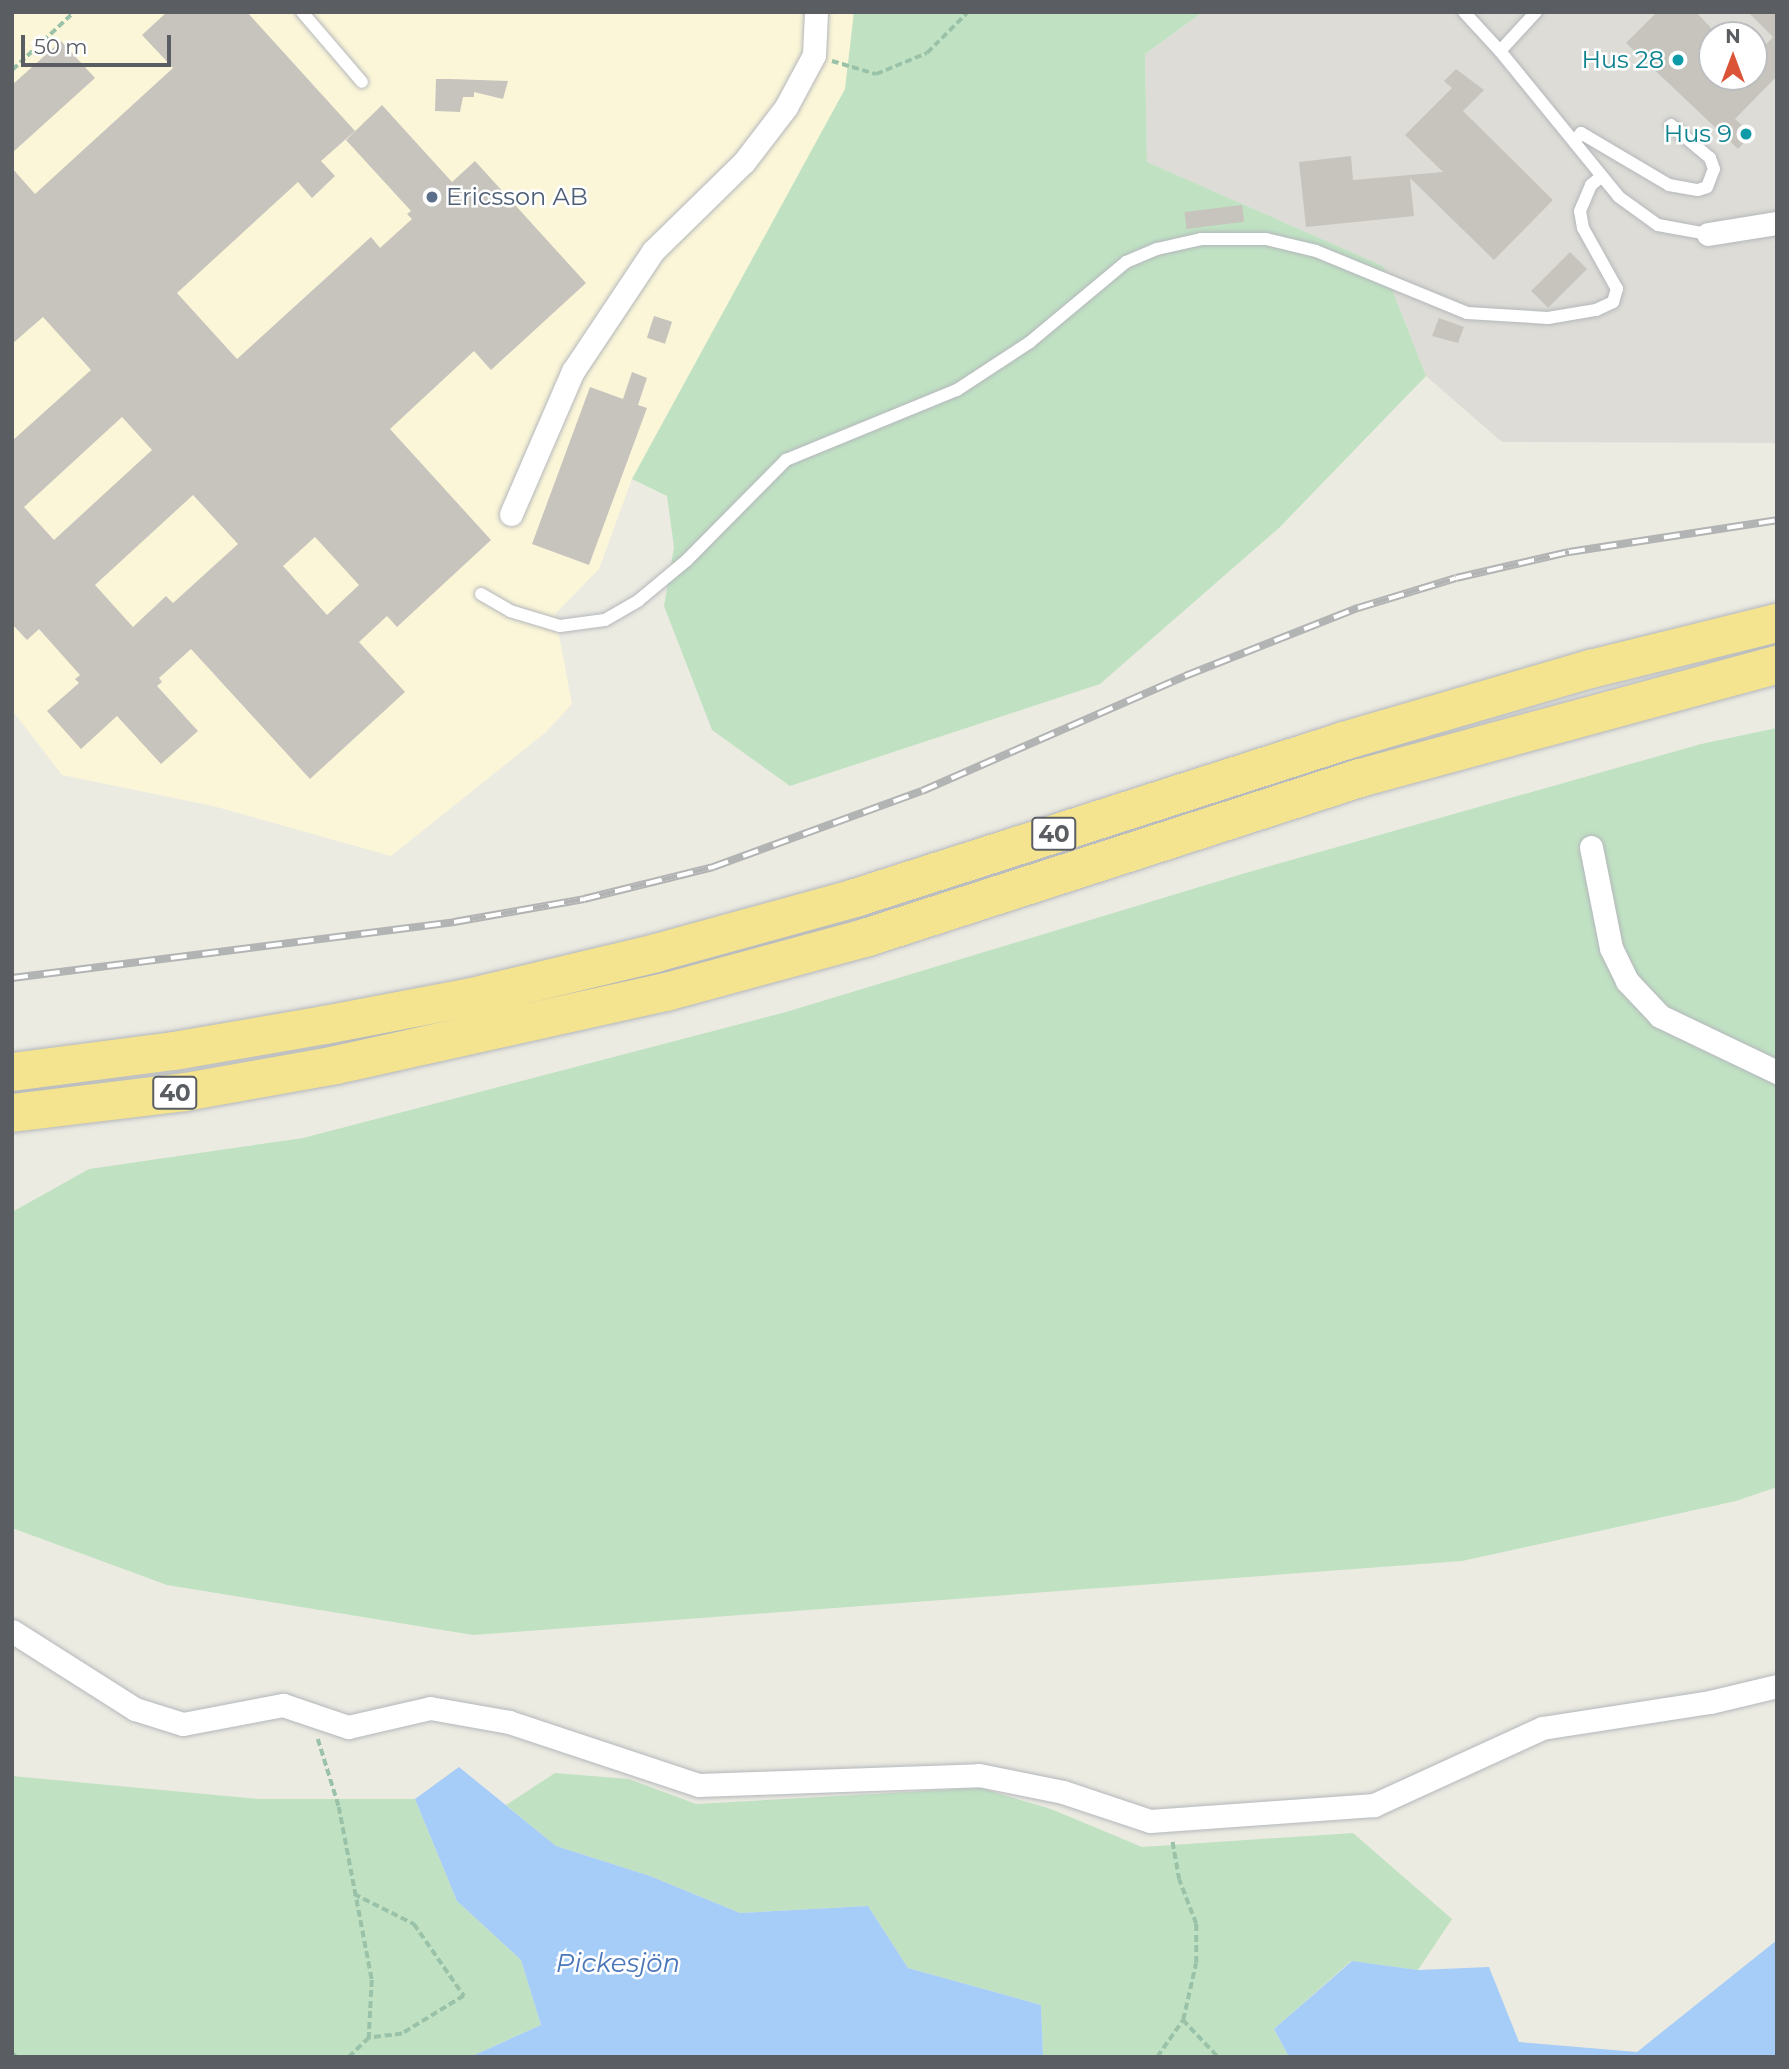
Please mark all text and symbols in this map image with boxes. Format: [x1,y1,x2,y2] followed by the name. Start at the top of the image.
[24,21,175,65] scale bar
[1698,21,1768,91] north arrow
[1725,25,1741,48] text: N
[34,34,88,59] text: 50 m
[1581,46,1664,74] place label: Hus 28
[1670,52,1686,68] marker: Hus 28
[1664,120,1732,148] place label: Hus 9
[1738,126,1754,142] marker: Hus 9
[446,183,588,211] place label: Ericsson AB
[424,189,440,205] marker: Ericsson AB
[1031,814,1077,854] road number: 40
[152,1074,198,1112] road number: 40
[556,1948,680,1980] water label: Pickesjön

